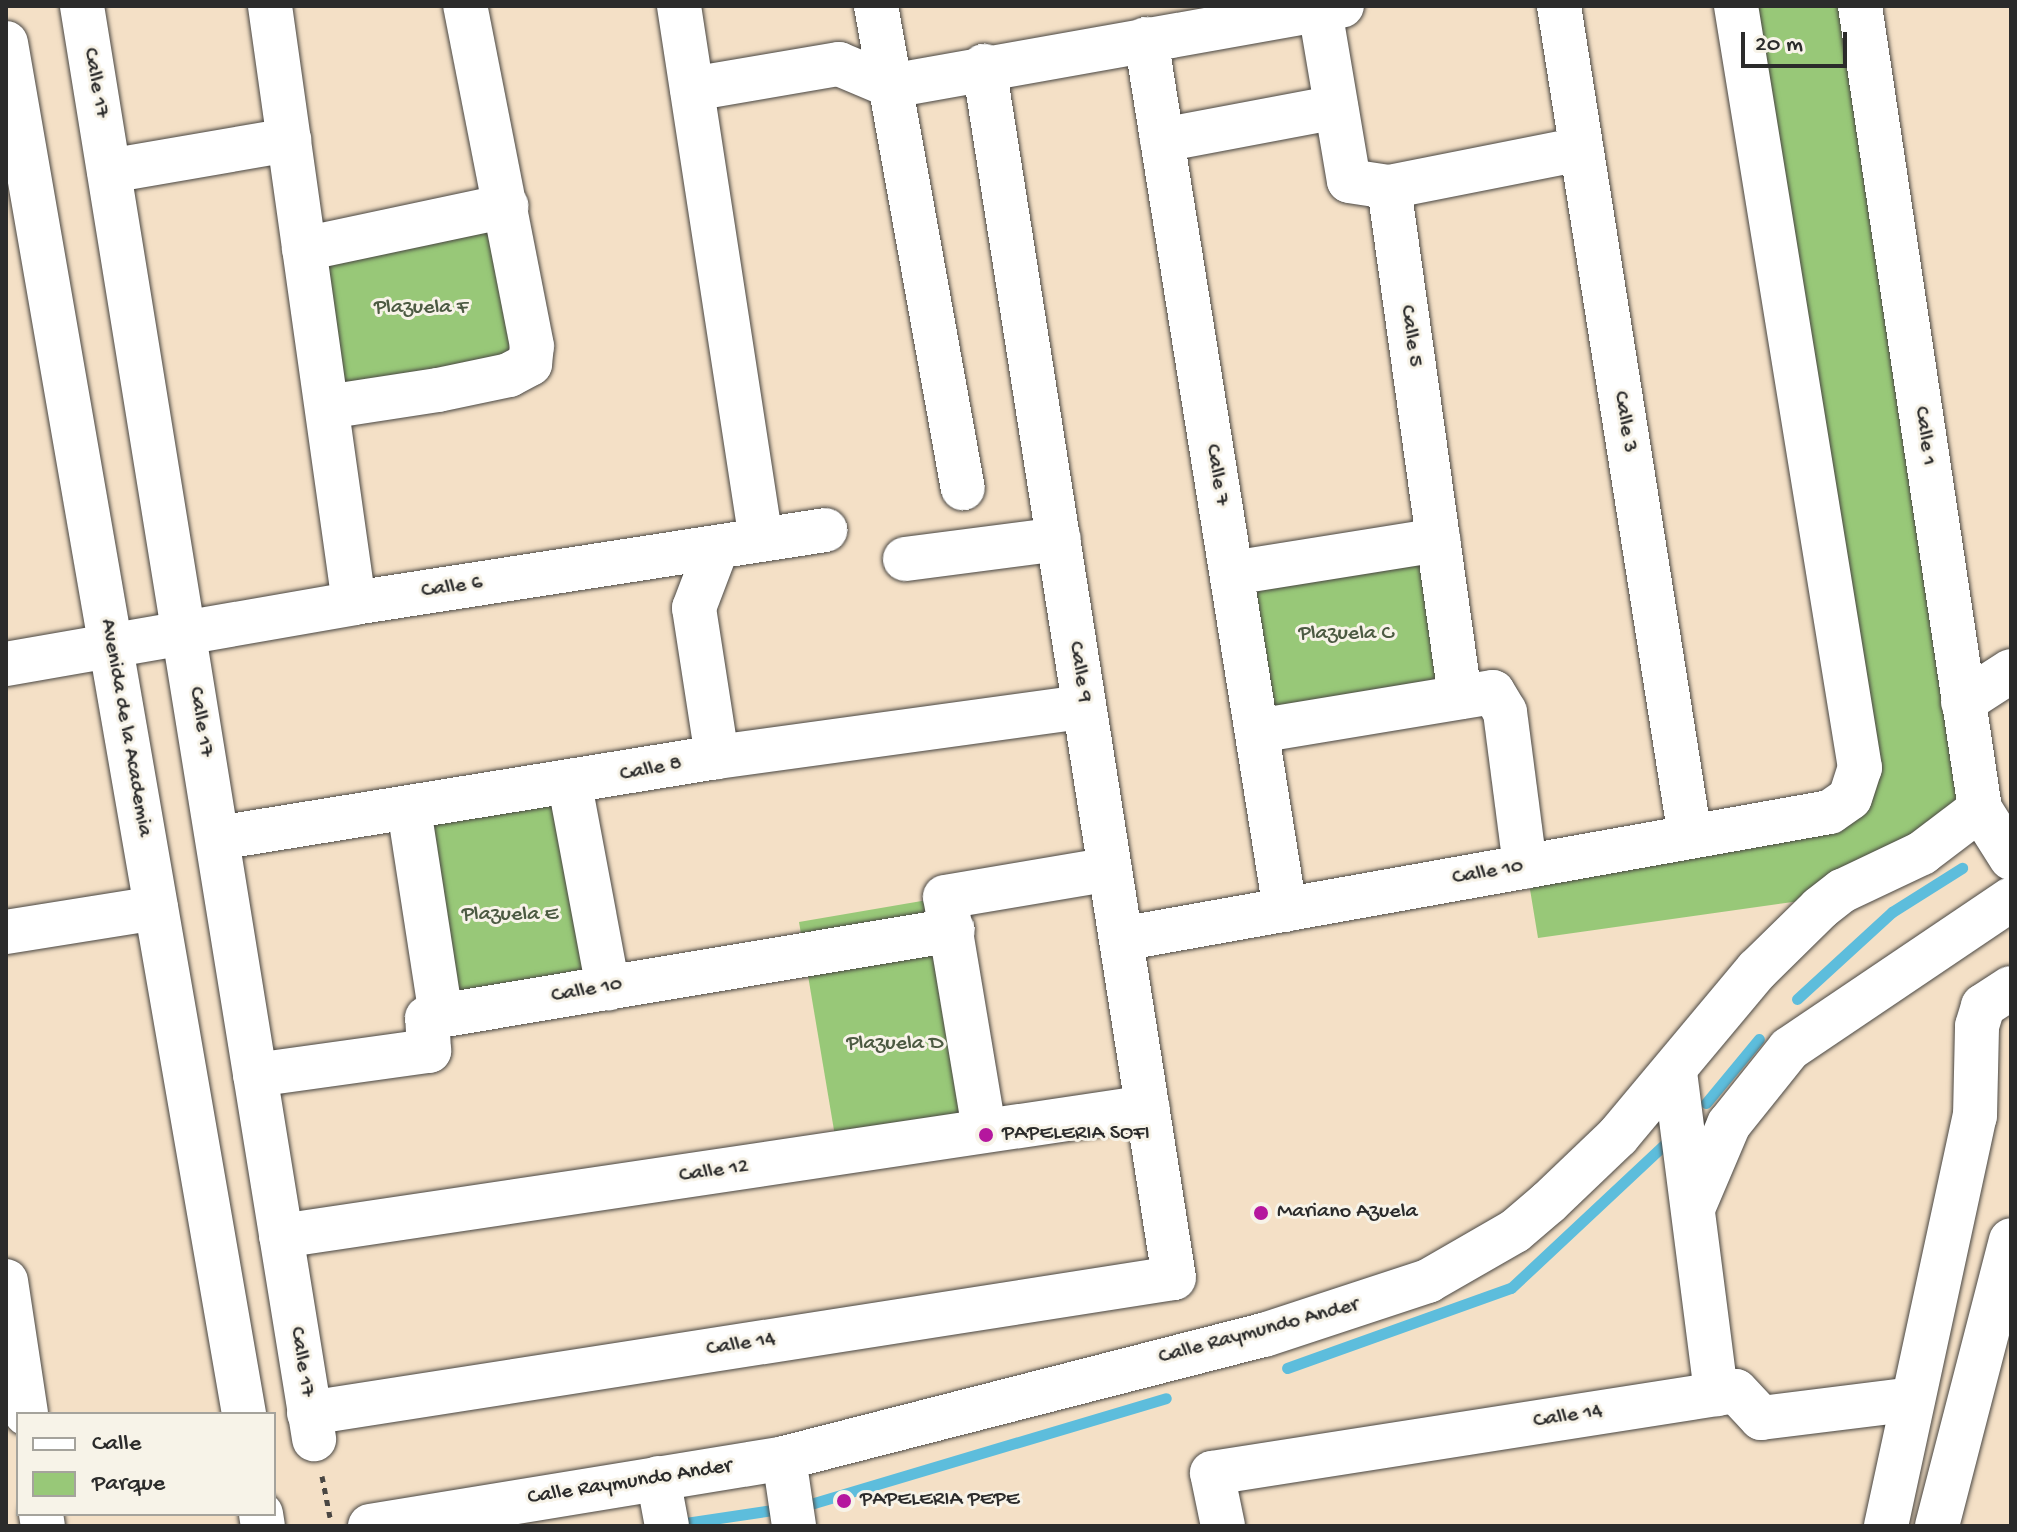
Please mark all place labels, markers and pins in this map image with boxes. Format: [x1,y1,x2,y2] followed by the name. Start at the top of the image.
[1002,1122,1150,1148] place label: PAPELERIA SOFI
[977,1126,995,1144] marker: PAPELERIA SOFI
[1277,1200,1418,1226] place label: Mariano Azuela
[1252,1204,1270,1222] marker: Mariano Azuela
[860,1488,1019,1514] place label: PAPELERIA PEPE
[835,1492,853,1510] marker: PAPELERIA PEPE

